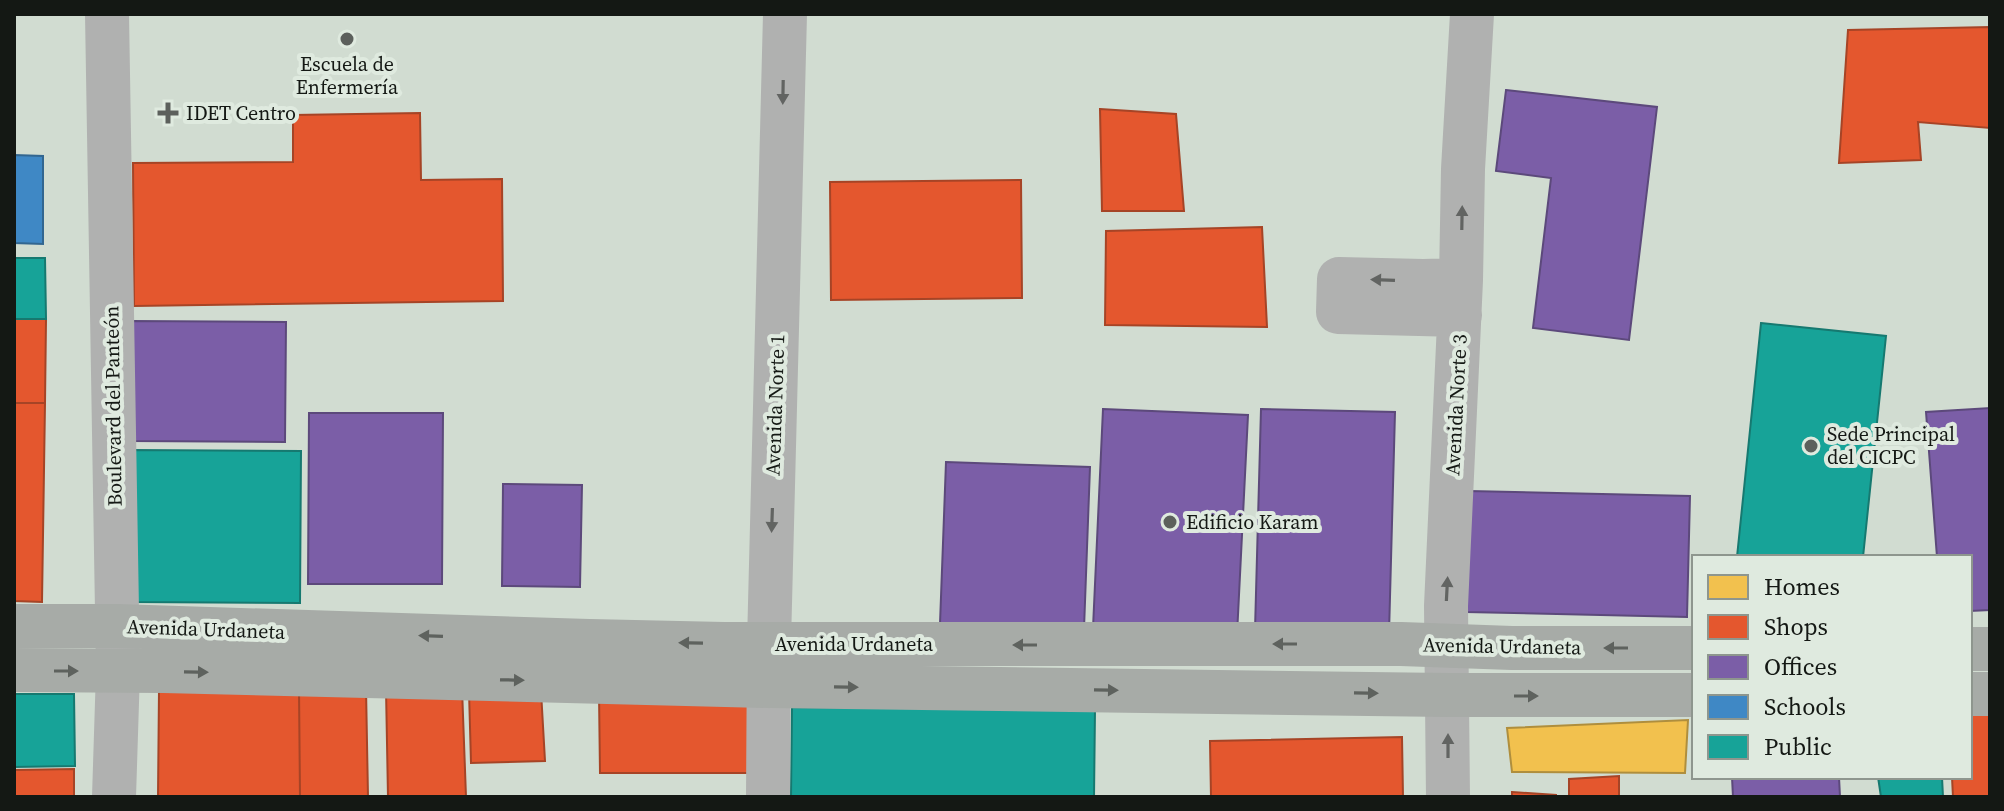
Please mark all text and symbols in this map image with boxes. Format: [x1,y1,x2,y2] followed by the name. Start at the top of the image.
[338,30,356,48] marker: Escuela de Enfermería
[296,50,399,101] place label: Escuela de Enfermería
[777,80,790,105] one-way arrow
[186,99,296,127] place label: IDET Centro
[157,102,179,124] marker: IDET Centro
[1456,205,1469,230] one-way arrow
[1370,274,1395,286] one-way arrow
[97,305,129,507] street label: Boulevard del Panteón
[759,334,791,476] street label: Avenida Norte 1
[1438,334,1474,476] street label: Avenida Norte 3
[1827,420,1955,471] place label: Sede Principal del CICPC
[1802,437,1820,455] marker: Sede Principal del CICPC
[766,508,778,533] one-way arrow
[1186,508,1318,536] place label: Edificio Karam
[1161,513,1179,531] marker: Edificio Karam
[1692,555,1972,779] legend
[1764,570,1840,603] text: Homes
[1441,576,1454,601] one-way arrow
[1764,610,1828,643] text: Shops
[126,612,286,646] street label: Avenida Urdaneta
[418,630,443,643] one-way arrow
[775,630,934,658] street label: Avenida Urdaneta
[1423,631,1582,661] street label: Avenida Urdaneta
[678,637,703,649] one-way arrow
[1272,638,1297,650] one-way arrow
[1012,639,1037,651] one-way arrow
[1603,642,1628,654] one-way arrow
[1764,650,1837,683] text: Offices
[54,665,79,677] one-way arrow
[184,666,209,678] one-way arrow
[500,673,525,686] one-way arrow
[834,681,859,693] one-way arrow
[1094,684,1119,696] one-way arrow
[1354,687,1379,699] one-way arrow
[1514,690,1539,702] one-way arrow
[1764,690,1846,723] text: Schools
[1764,730,1832,763] text: Public
[1442,733,1454,758] one-way arrow

